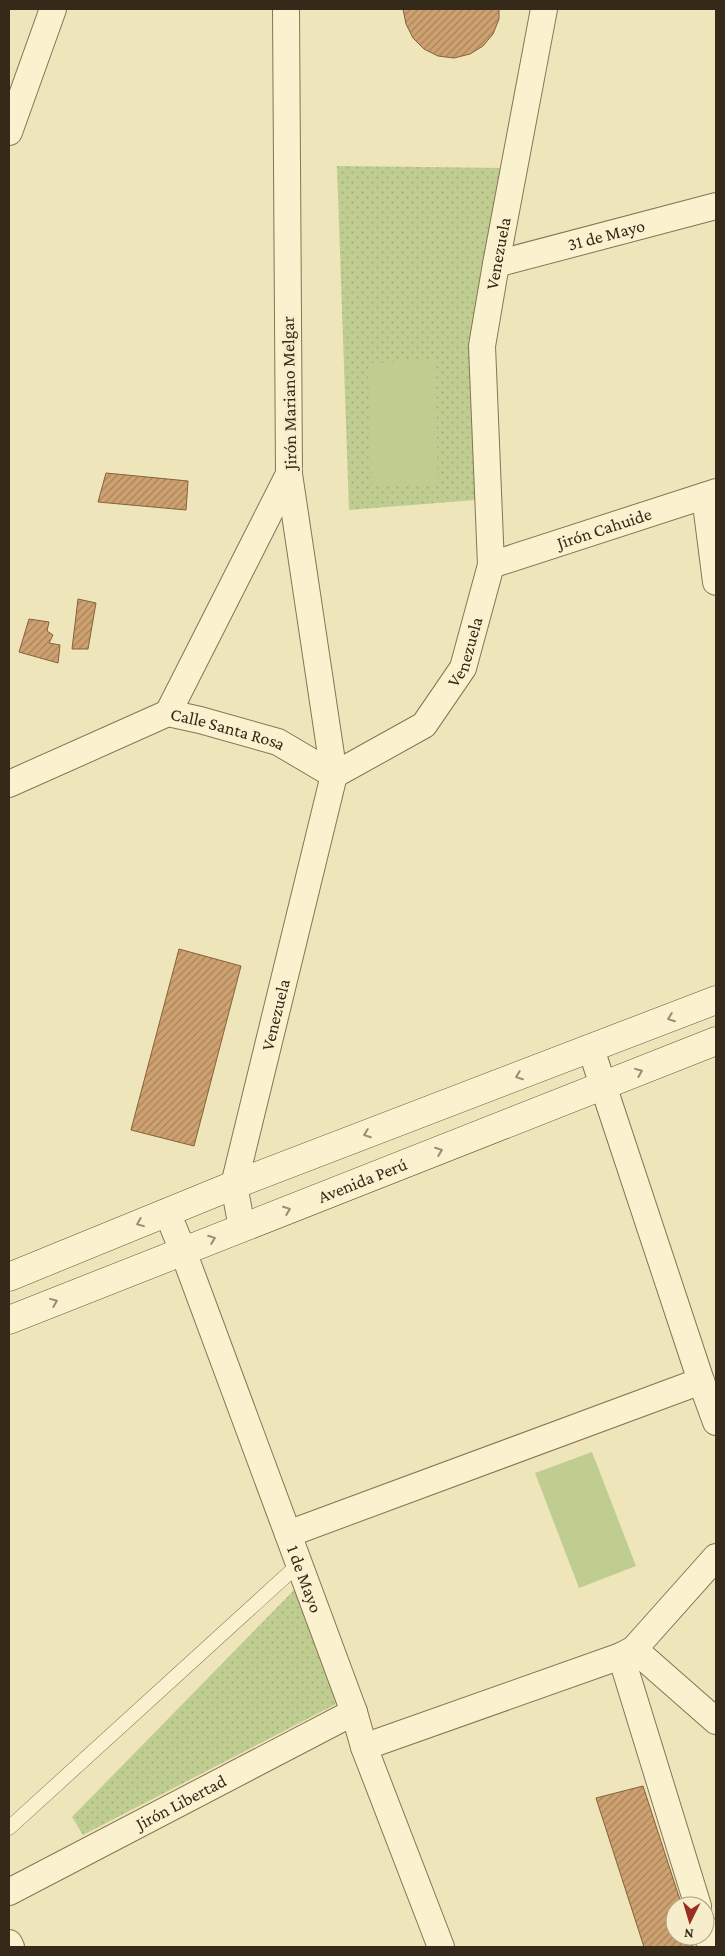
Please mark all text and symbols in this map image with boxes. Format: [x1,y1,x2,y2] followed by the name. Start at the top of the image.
[482,215,515,291] street label: Venezuela
[566,215,647,255] street label: 31 de Mayo
[278,315,300,472] street label: Jirón Mariano Melgar
[552,504,654,554] street label: Jirón Cahuide
[443,615,486,691] street label: Venezuela
[169,704,289,754] street label: Calle Santa Rosa
[257,977,294,1053] street label: Venezuela
[667,1012,676,1022] one-way arrow
[634,1068,643,1079] one-way arrow
[515,1070,524,1080] one-way arrow
[363,1128,372,1138] one-way arrow
[434,1147,442,1157] one-way arrow
[315,1154,410,1207] street label: Avenida Perú
[282,1206,291,1216] one-way arrow
[136,1217,145,1227] one-way arrow
[207,1235,216,1246] one-way arrow
[49,1298,58,1308] one-way arrow
[283,1543,326,1616] street label: 1 de Mayo
[131,1770,230,1835] street label: Jirón Libertad
[665,1896,715,1946] north arrow
[683,1926,694,1942] text: N

